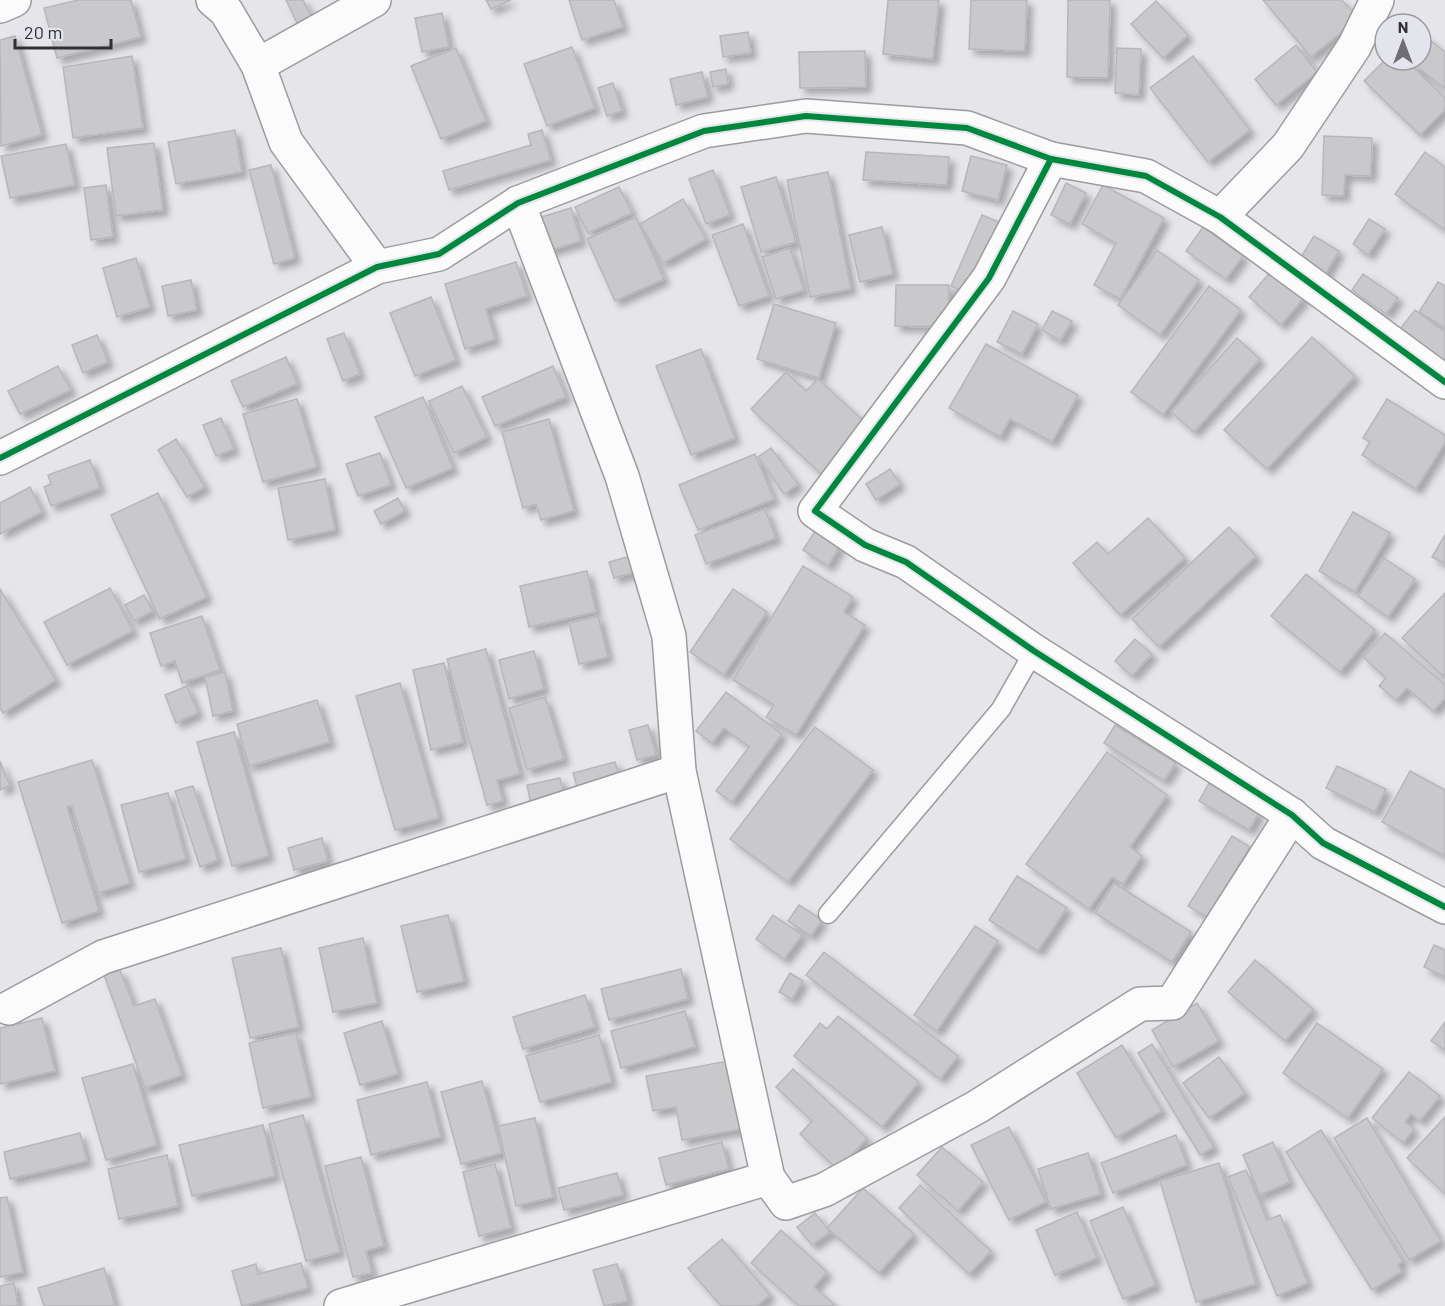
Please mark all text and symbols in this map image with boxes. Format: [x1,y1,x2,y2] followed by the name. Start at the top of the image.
[15,12,111,50] scale bar
[1373,12,1433,72] north arrow
[1398,17,1408,36] text: N
[24,21,62,43] text: 20 m

